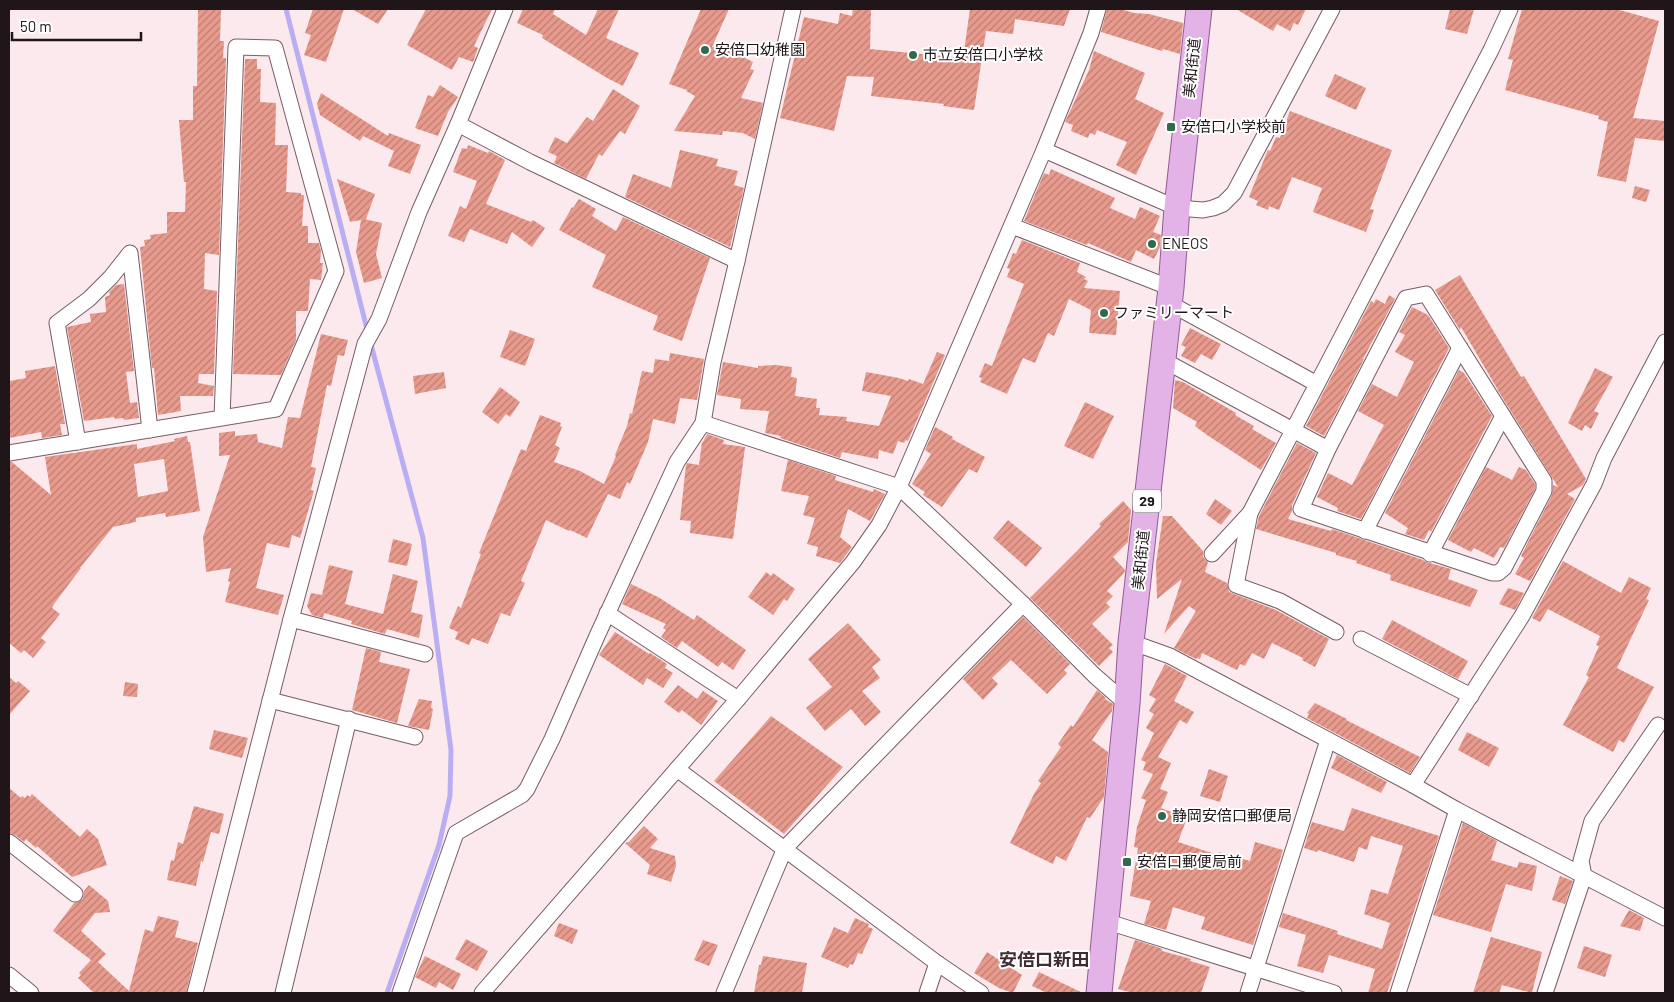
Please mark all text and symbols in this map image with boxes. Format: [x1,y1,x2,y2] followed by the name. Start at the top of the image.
[12,10,141,42] scale bar
[20,17,52,35] text: 50 m
[1179,37,1203,99] street label: 美和街道
[715,40,805,58] place label: 安倍口幼稚園
[699,44,711,56] marker: 安倍口幼稚園
[923,45,1043,63] place label: 市立安倍口小学校
[907,49,919,61] marker: 市立安倍口小学校
[1181,117,1286,135] place label: 安倍口小学校前
[1165,121,1177,133] marker: 安倍口小学校前
[1162,234,1208,252] place label: ENEOS
[1146,238,1158,250] marker: ENEOS
[1114,303,1234,321] place label: ファミリーマート
[1098,307,1110,319] marker: ファミリーマート
[1133,490,1161,512] road number: 29
[1128,529,1152,591] street label: 美和街道
[1172,806,1292,824] place label: 静岡安倍口郵便局
[1156,810,1168,822] marker: 静岡安倍口郵便局
[1137,852,1242,870] place label: 安倍口郵便局前
[1121,856,1133,868] marker: 安倍口郵便局前
[999,948,1089,970] district label: 安倍口新田

